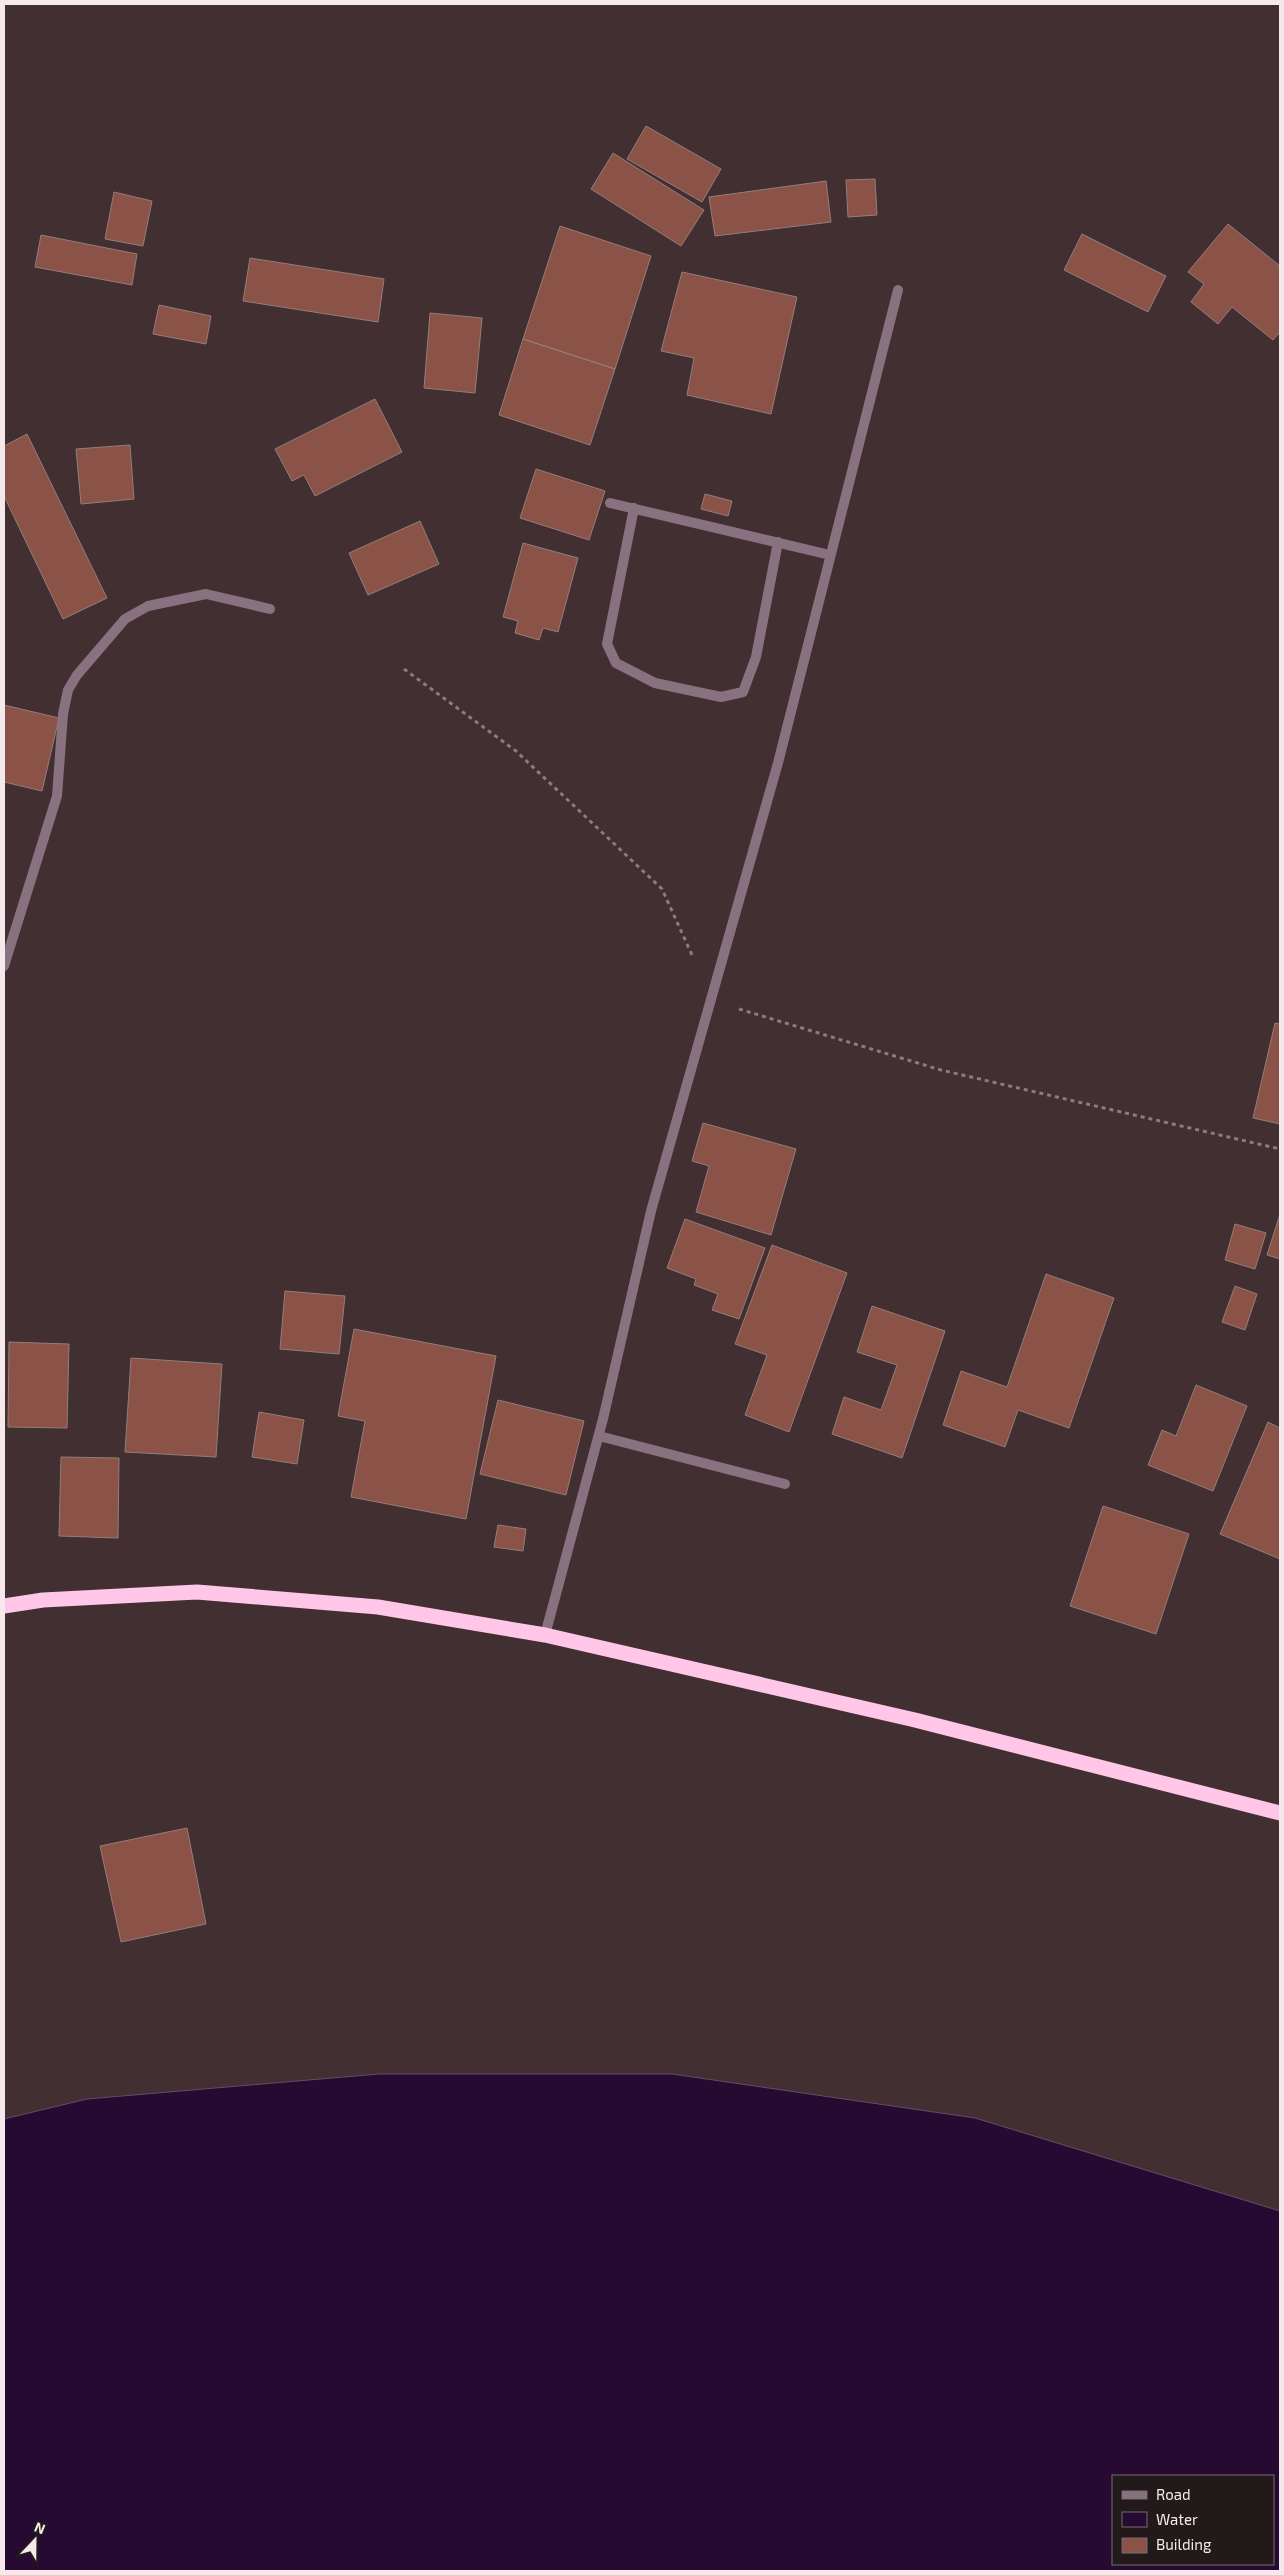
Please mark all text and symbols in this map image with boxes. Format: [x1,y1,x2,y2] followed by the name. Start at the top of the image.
[1112,2475,1274,2565] legend
[1156,2485,1191,2503] text: Road
[1156,2510,1198,2528] text: Water
[10,2515,60,2565] north arrow
[32,2518,48,2537] text: N
[1156,2535,1212,2553] text: Building

